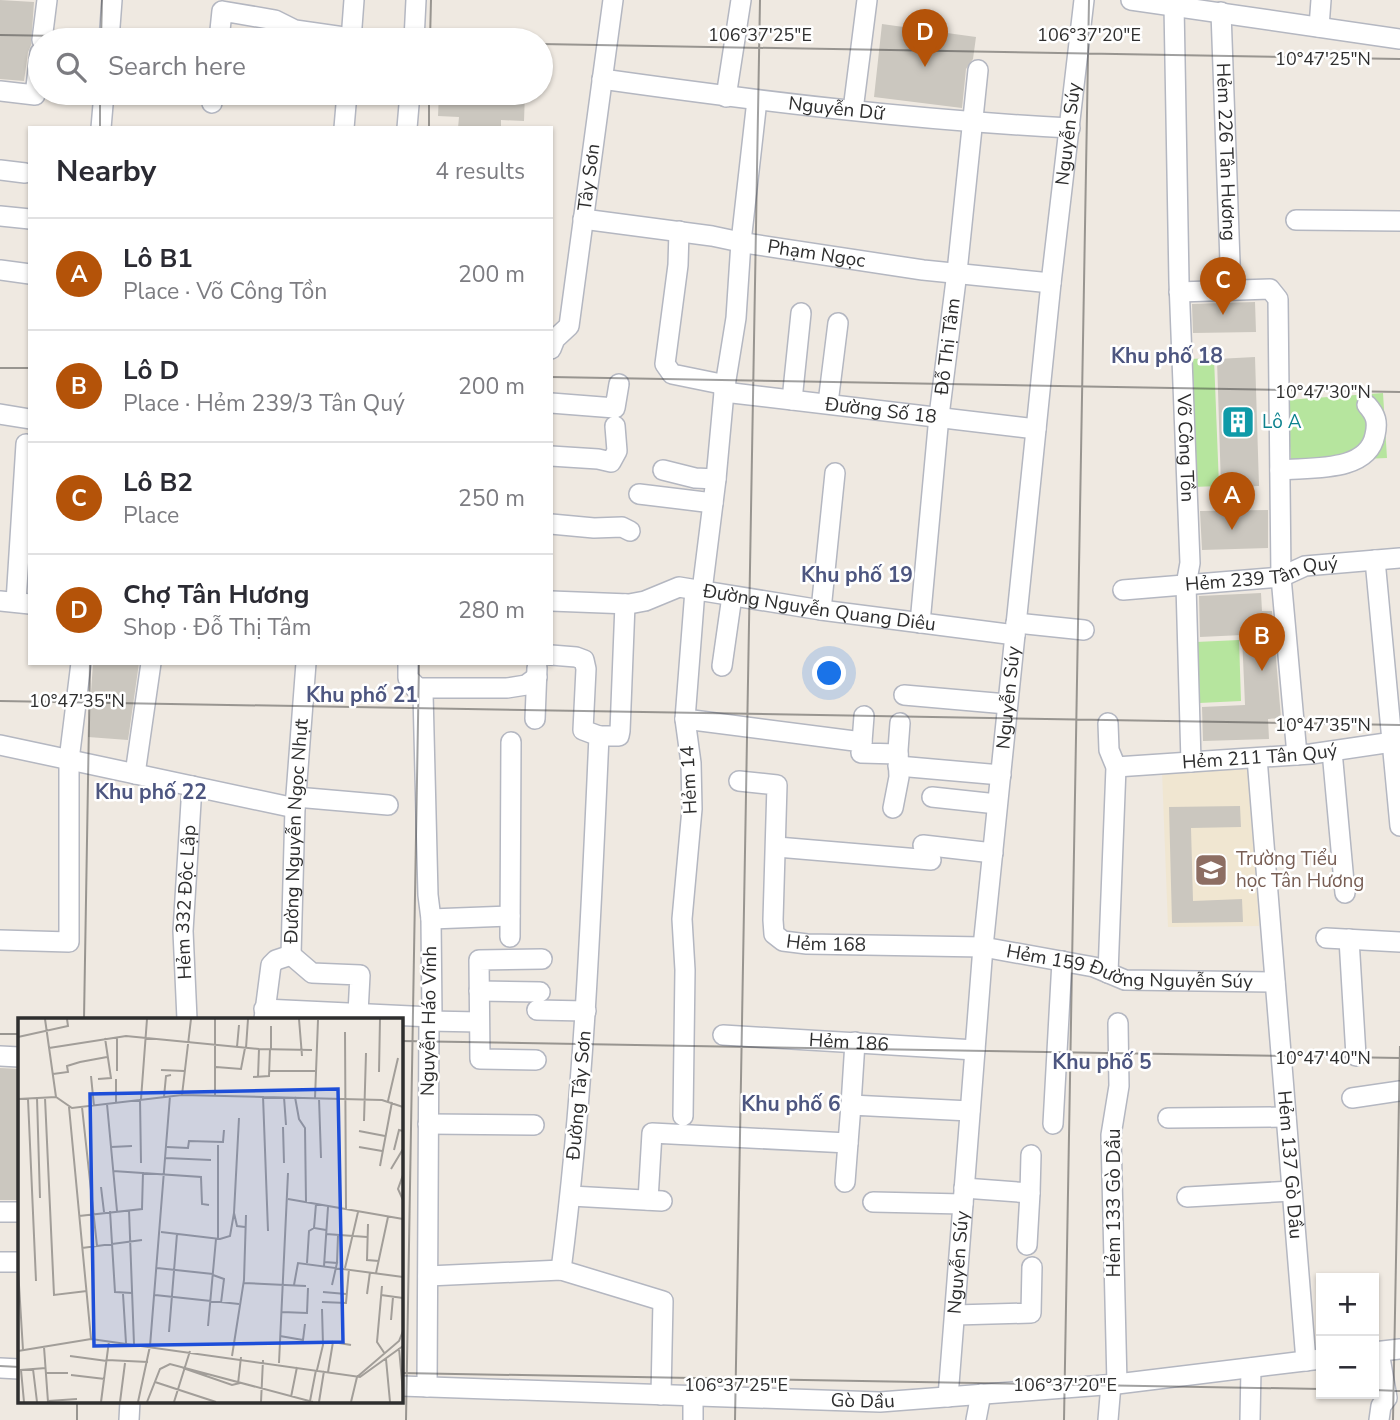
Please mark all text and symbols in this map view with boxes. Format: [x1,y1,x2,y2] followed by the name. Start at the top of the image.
[902,9,948,67] pin: D
[708,23,812,47] text: 106°37'25"E
[1037,23,1141,47] text: 106°37'20"E
[28,28,553,105] search box
[1275,47,1371,71] text: 10°47'25"N
[52,48,90,86] icon: search
[108,49,246,84] text: Search here
[1210,62,1242,241] street label: Hẻm 226 Tân Hương
[1049,81,1087,187] street label: Nguyễn Súy
[787,90,887,127] street label: Nguyễn Dữ
[572,142,606,213] street label: Tây Sơn
[56,151,156,192] text: Nearby
[435,156,525,187] text: 4 results
[766,234,867,274] street label: Phạm Ngọc
[123,241,193,276] text: Lô B1
[1200,257,1246,315] pin: C
[70,259,88,290] text: A
[458,259,525,290] text: 200 m
[123,276,327,307] text: Place · Võ Công Tồn
[929,296,967,397] street label: Đỗ Thị Tâm
[1111,342,1223,370] district label: Khu phố 18
[123,353,179,388] text: Lô D
[71,371,87,402] text: B
[458,371,525,402] text: 200 m
[1275,380,1371,404] text: 10°47'30"N
[123,388,405,419] text: Place · Hẻm 239/3 Tân Quý
[823,391,938,430] street label: Đường Số 18
[1170,392,1201,502] street label: Võ Công Tồn
[1219,403,1257,441] building icon: Lô A
[1262,409,1302,435] place label: Lô A
[123,465,193,500] text: Lô B2
[1209,472,1255,530] pin: A
[71,483,87,514] text: C
[458,483,525,514] text: 250 m
[123,500,179,531] text: Place
[1184,550,1339,598] street label: Hẻm 239 Tân Quý
[801,561,913,589] district label: Khu phố 19
[123,577,309,612] text: Chợ Tân Hương
[700,578,937,638] street label: Đường Nguyễn Quang Diêu
[70,595,88,626] text: D
[458,595,525,626] text: 280 m
[123,612,311,643] text: Shop · Đỗ Thị Tâm
[1239,613,1285,671] pin: B
[990,645,1027,750] street label: Nguyễn Súy
[812,656,846,690] your location
[306,681,418,709] district label: Khu phố 21
[29,689,125,713] text: 10°47'35"N
[1275,713,1371,737] text: 10°47'35"N
[278,717,315,945] street label: Đường Nguyễn Ngọc Nhựt
[1181,737,1339,776] street label: Hẻm 211 Tân Quý
[674,745,704,815] street label: Hẻm 14
[95,778,207,806] district label: Khu phố 22
[170,824,203,980] street label: Hẻm 332 Độc Lập
[1236,846,1364,894] place label: Trường Tiểu học Tân Hương
[1192,851,1230,889] school or university icon: Trường Tiểu học Tân Hương
[785,929,866,958] street label: Hẻm 168
[1004,938,1253,995] street label: Hẻm 159 Đường Nguyễn Súy
[415,946,443,1096] street label: Nguyễn Háo Vĩnh
[18,1018,402,1402] inset map
[808,1027,889,1058] street label: Hẻm 186
[560,1029,598,1162] street label: Đường Tây Sơn
[1275,1046,1371,1070] text: 10°47'40"N
[1052,1048,1152,1076] district label: Khu phố 5
[1271,1089,1309,1240] street label: Hẻm 137 Gò Dầu
[741,1090,841,1118] district label: Khu phố 6
[1101,1129,1127,1277] street label: Hẻm 133 Gò Dầu
[941,1210,975,1315] street label: Nguyễn Súy
[1316,1273,1379,1399] map controls
[1316,1273,1379,1336] button: +
[1316,1336,1379,1399] button: −
[684,1373,788,1397] text: 106°37'25"E
[1013,1373,1117,1397] text: 106°37'20"E
[830,1387,896,1415] street label: Gò Dầu

